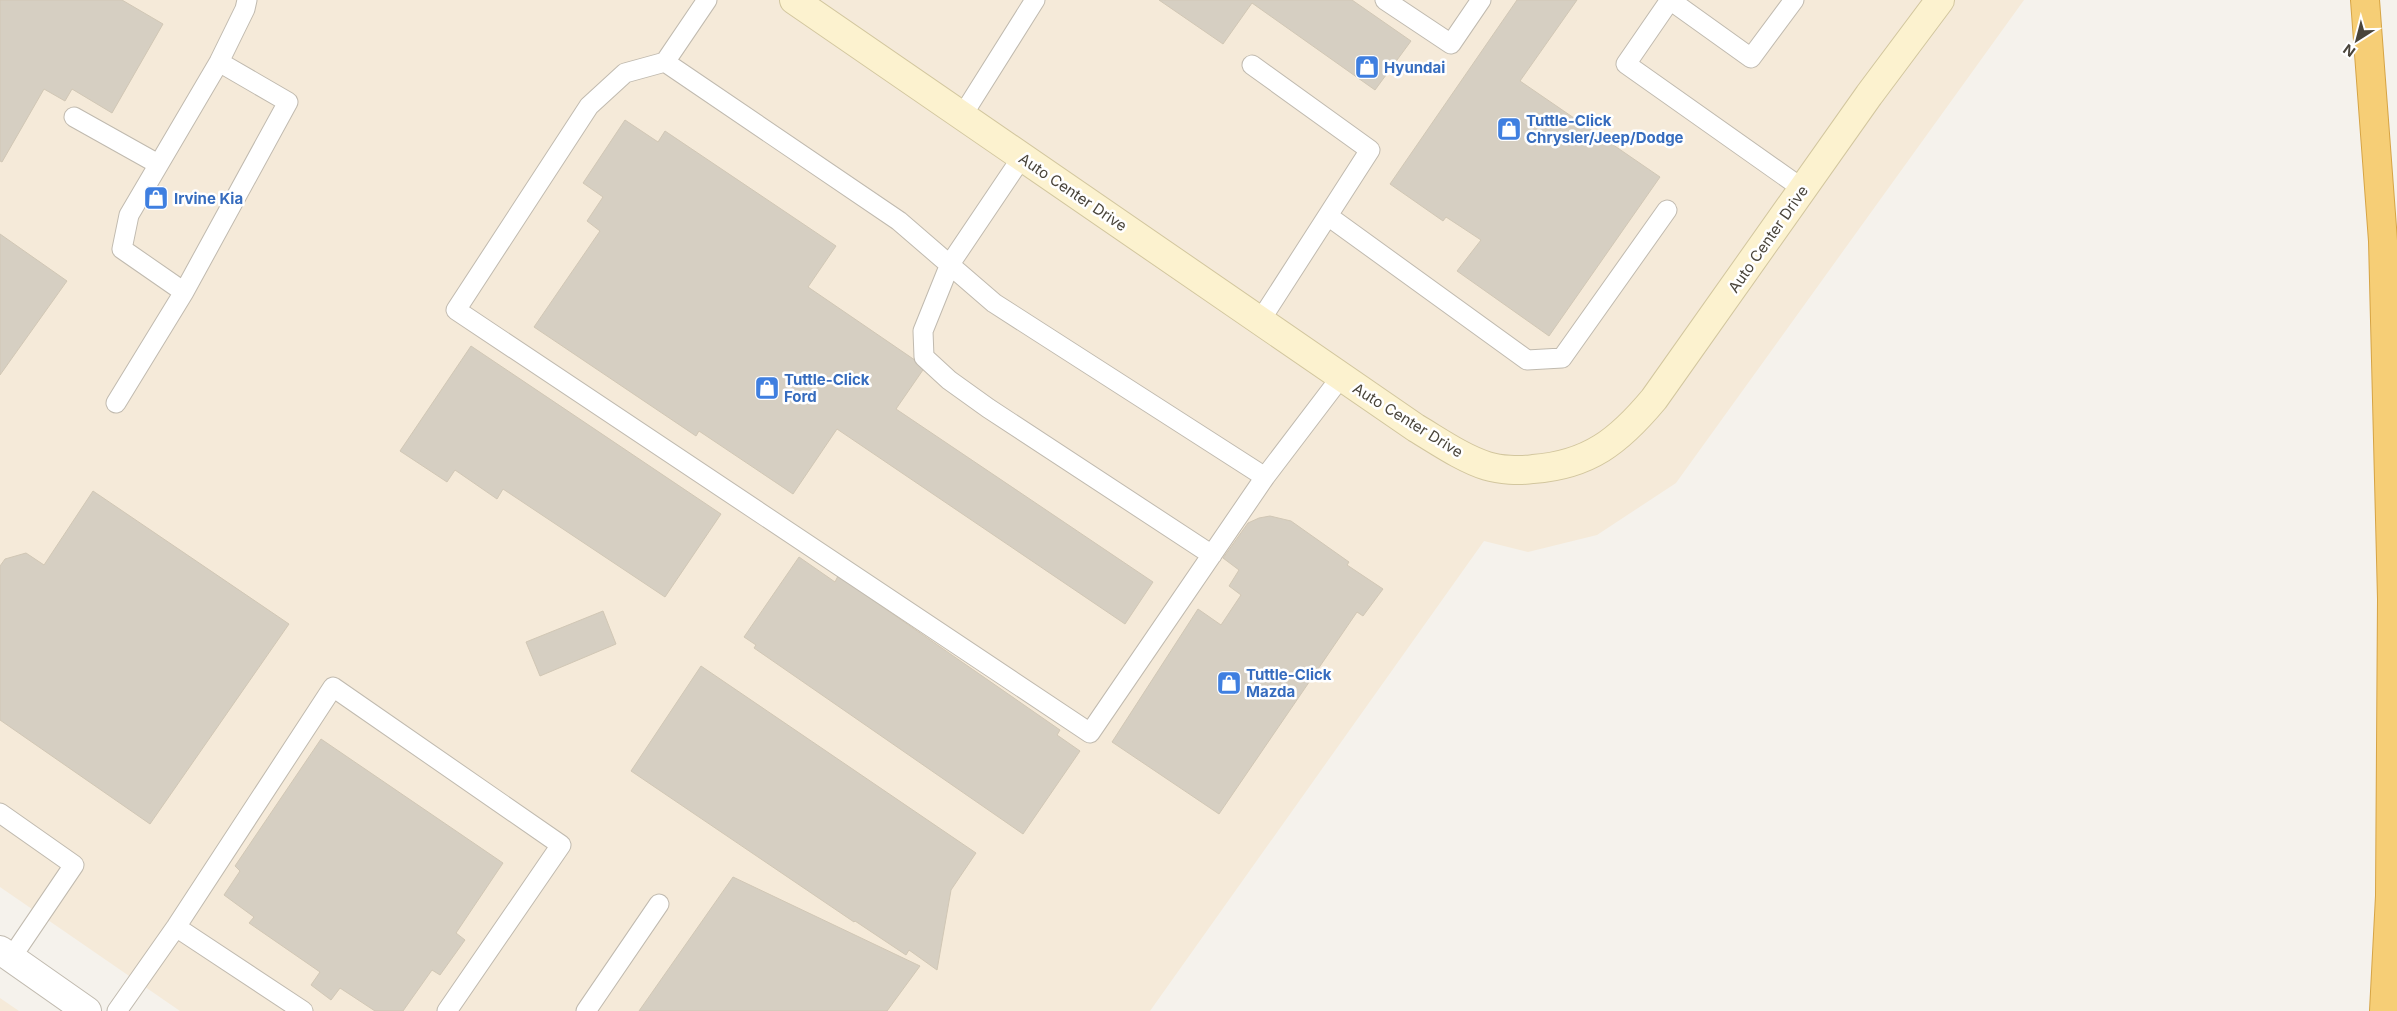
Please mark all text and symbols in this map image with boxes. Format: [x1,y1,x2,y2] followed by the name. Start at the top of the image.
[2332,15,2382,65] north arrow
[2340,41,2358,61] text: N
[1354,54,1380,80] shop icon: Hyundai
[1384,58,1445,77] place label: Hyundai
[1526,111,1684,147] place label: Tuttle-Click Chrysler/Jeep/Dodge
[1496,116,1522,142] shop icon: Tuttle-Click Chrysler/Jeep/Dodge
[1015,149,1131,235] street label: Auto Center Drive
[1724,182,1812,296] street label: Auto Center Drive
[143,185,169,211] shop icon: Irvine Kia
[174,189,243,208] place label: Irvine Kia
[784,370,870,406] place label: Tuttle-Click Ford
[754,375,780,401] shop icon: Tuttle-Click Ford
[1349,378,1467,462] street label: Auto Center Drive
[1246,665,1332,701] place label: Tuttle-Click Mazda
[1216,670,1242,696] shop icon: Tuttle-Click Mazda

